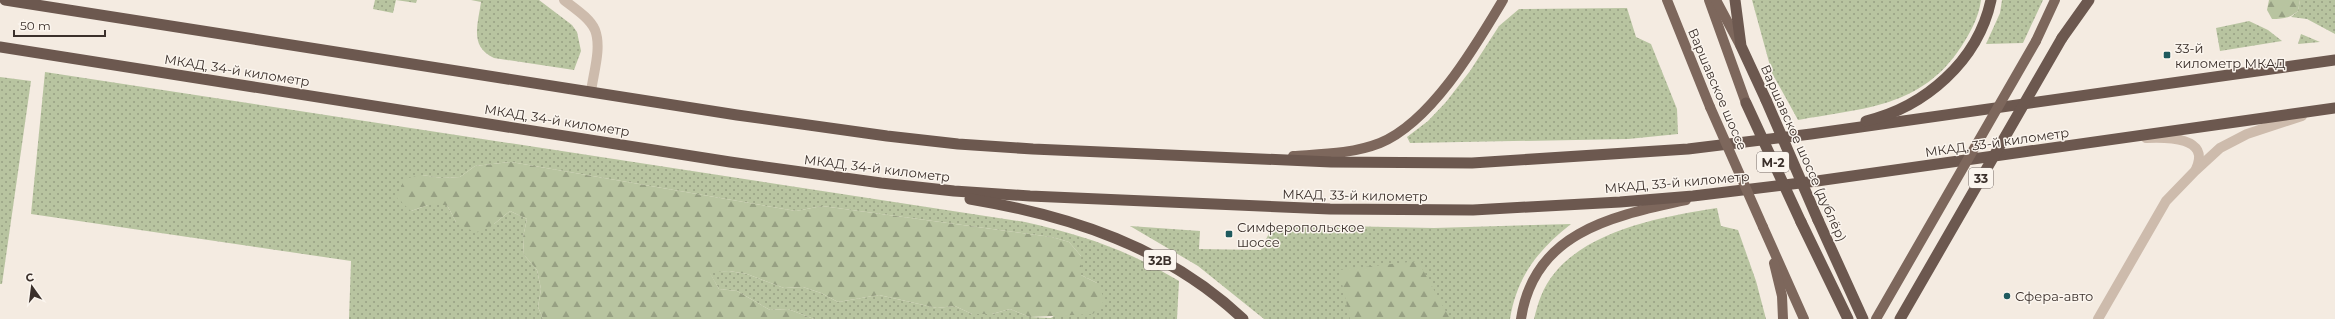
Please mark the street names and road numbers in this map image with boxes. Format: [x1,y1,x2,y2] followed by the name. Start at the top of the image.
[1685,26,1751,152] street label: Варшавское шоссе
[163,51,311,89] street label: МКАД, 34-й километр
[1758,62,1850,244] street label: Варшавское шоссе (дублёр)
[483,101,631,139] street label: МКАД, 34-й километр
[1924,124,2070,160] street label: МКАД, 33-й километр
[803,151,951,185] street label: МКАД, 34-й километр
[1757,152,1789,172] road number: М-2
[1604,168,1750,196] street label: МКАД, 33-й километр
[1969,168,1993,188] road number: 33
[1282,186,1428,204] street label: МКАД, 33-й километр
[1144,250,1176,270] road number: 32B

